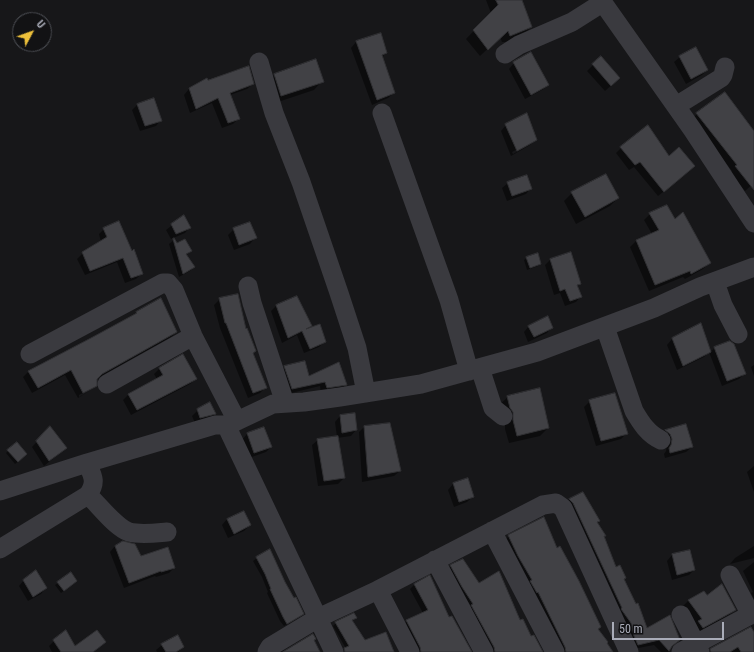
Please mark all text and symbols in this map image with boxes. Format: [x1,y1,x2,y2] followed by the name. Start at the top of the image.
[12,12,52,52] north arrow
[34,18,48,31] text: U
[614,614,726,640] scale bar
[619,622,643,636] text: 50 m

